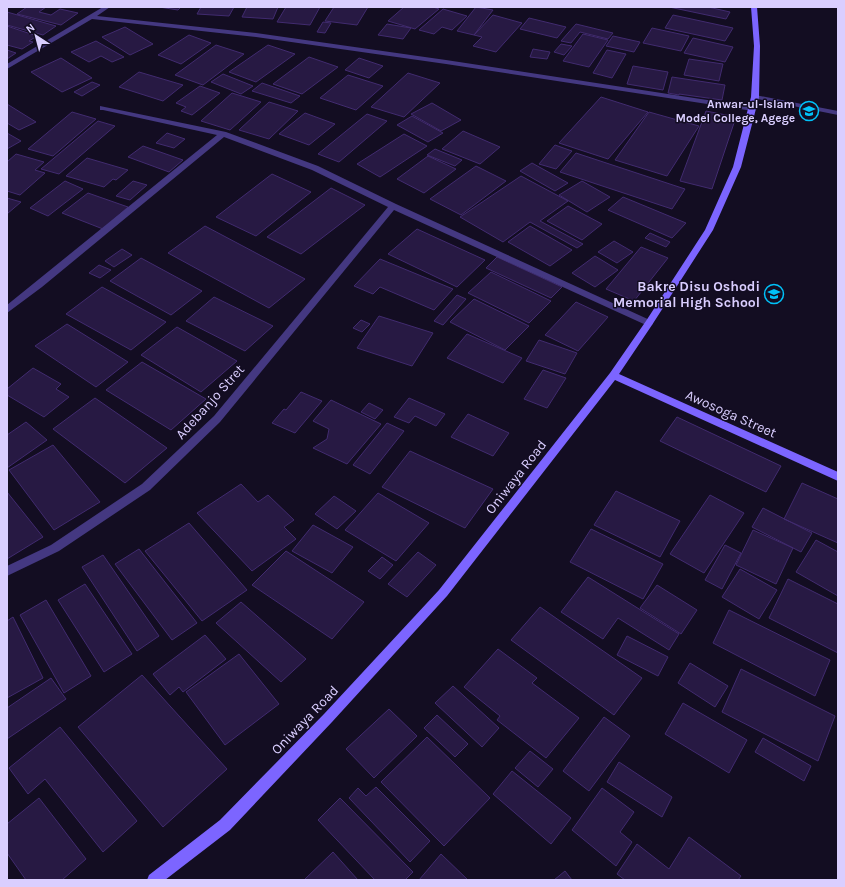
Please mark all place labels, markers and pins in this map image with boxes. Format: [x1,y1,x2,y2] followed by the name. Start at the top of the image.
[676,97,795,125] place label: Anwar-ul-Islam Model College, Agege
[798,100,820,122] school or university icon: Anwar-ul-Islam Model College, Agege
[613,278,760,311] place label: Bakre Disu Oshodi Memorial High School
[763,283,785,305] school or university icon: Bakre Disu Oshodi Memorial High School

